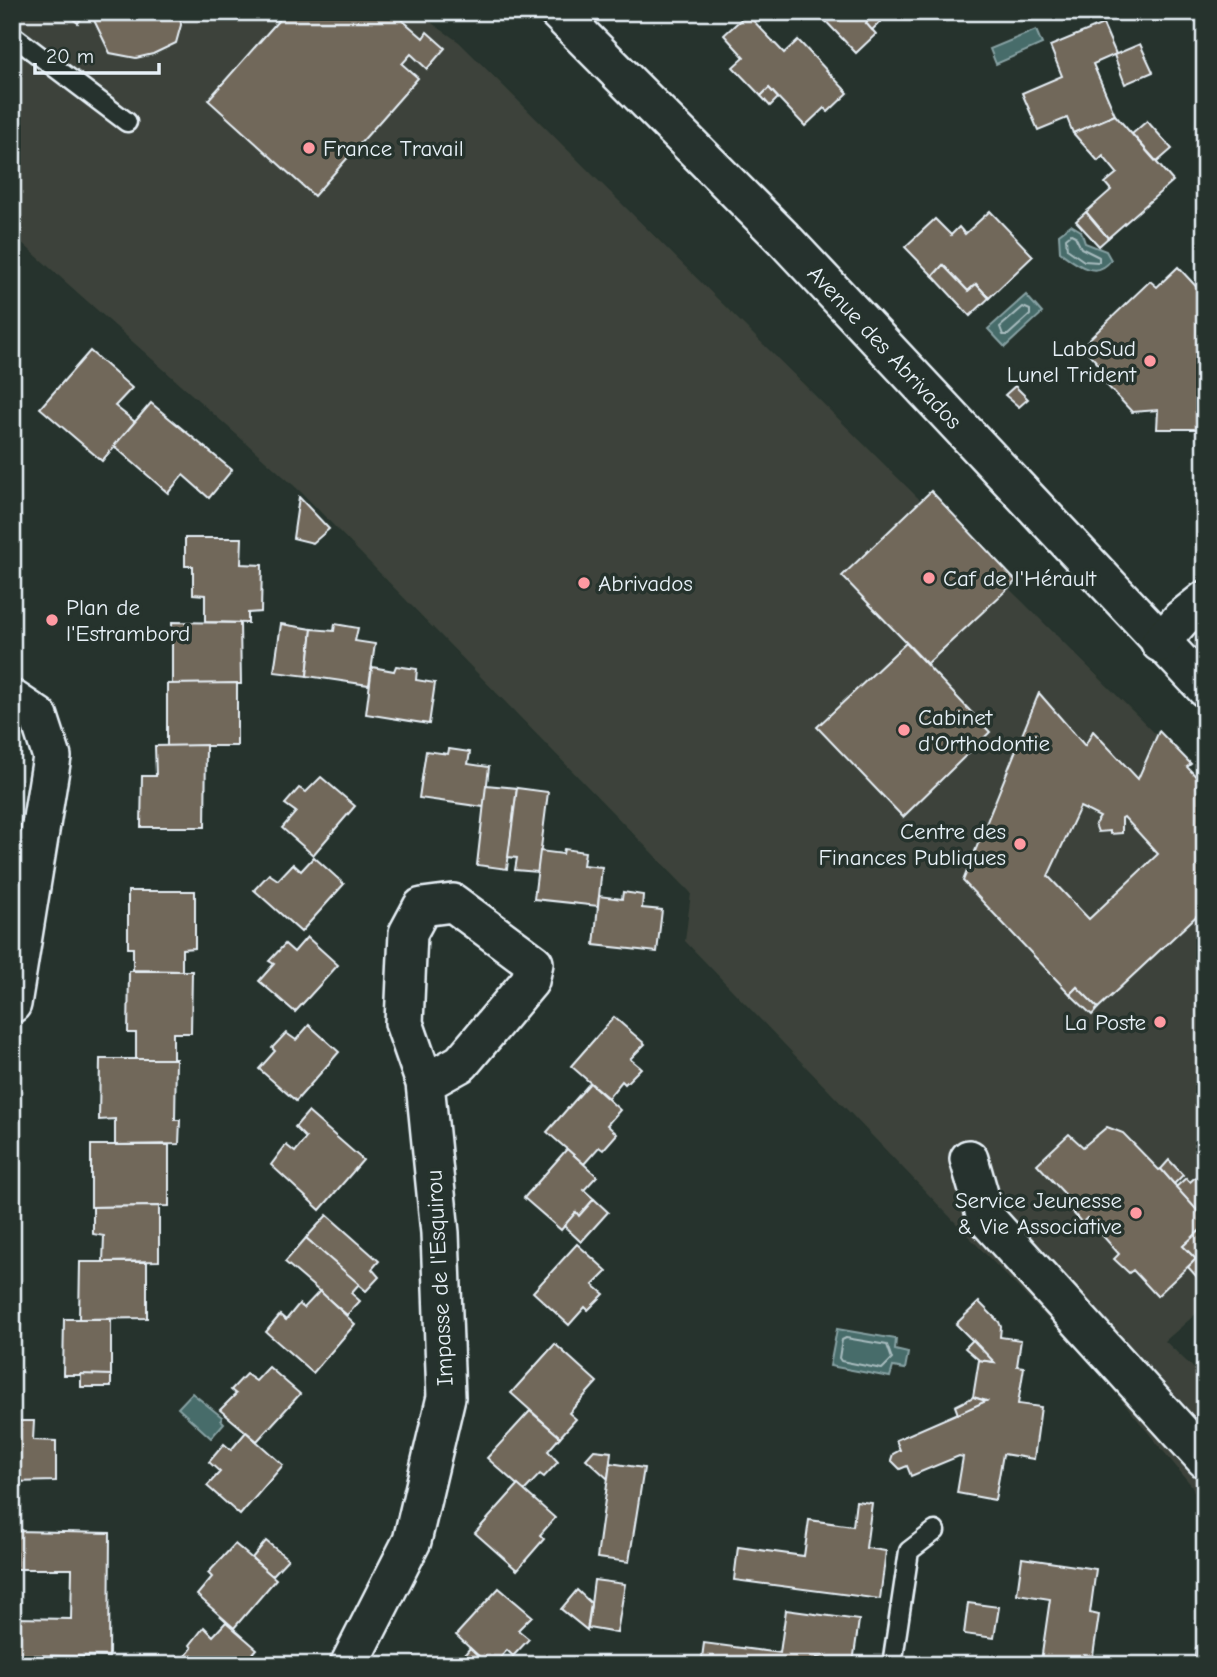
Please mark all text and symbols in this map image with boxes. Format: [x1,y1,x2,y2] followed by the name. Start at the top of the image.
[35,32,159,76] scale bar
[46,44,94,68] text: 20 m
[323,135,464,162] place label: France Travail
[301,140,317,156] marker: France Travail
[802,260,967,435] street label: Avenue des Abrivados
[1007,335,1137,388] place label: LaboSud Lunel Trident
[1142,353,1158,369] marker: LaboSud Lunel Trident
[943,565,1098,592] place label: Caf de l'Hérault
[598,570,693,597] place label: Abrivados
[921,570,937,586] marker: Caf de l'Hérault
[576,575,592,591] marker: Abrivados
[66,594,190,647] place label: Plan de l'Estrambord
[44,612,60,628] marker: Plan de l'Estrambord
[918,704,1050,757] place label: Cabinet d'Orthodontie
[896,722,912,738] marker: Cabinet d'Orthodontie
[818,818,1006,871] place label: Centre des Finances Publiques
[1012,836,1028,852] marker: Centre des Finances Publiques
[1064,1009,1146,1036] place label: La Poste
[1152,1014,1168,1030] marker: La Poste
[420,1169,459,1387] street label: Impasse de l'Esquirou
[955,1187,1122,1240] place label: Service Jeunesse & Vie Associative
[1128,1205,1144,1221] marker: Service Jeunesse & Vie Associative

